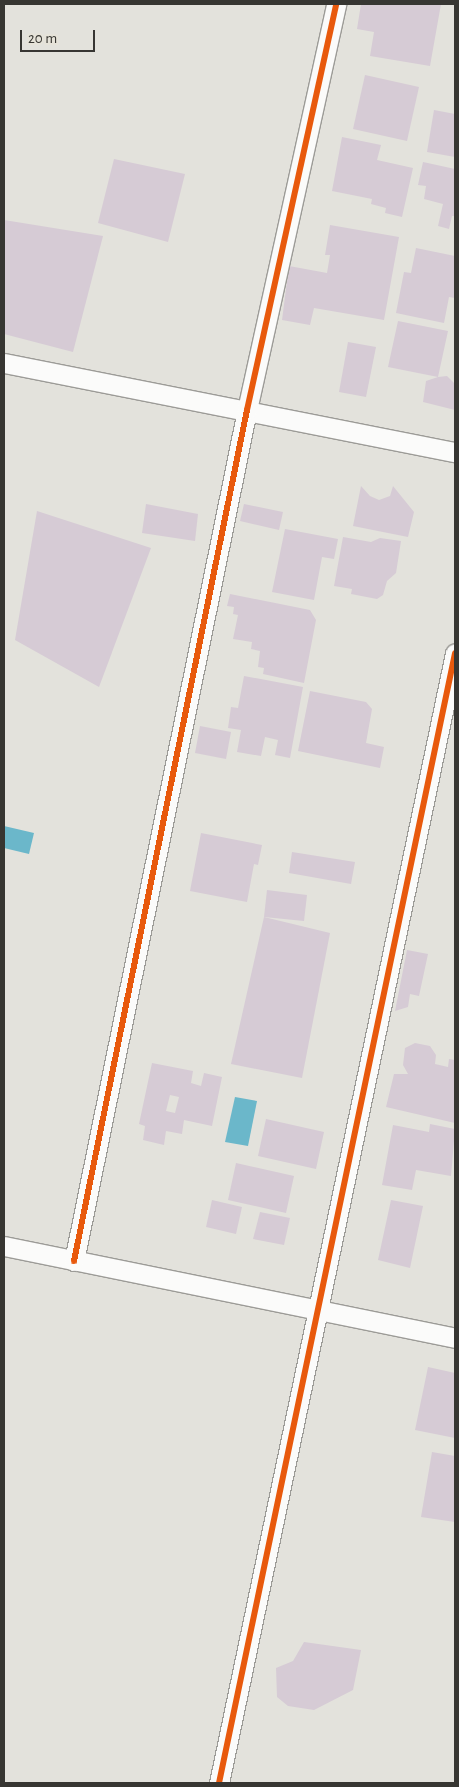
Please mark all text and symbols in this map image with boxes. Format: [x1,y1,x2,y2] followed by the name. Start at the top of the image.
[22,20,98,52] scale bar
[28,31,57,46] text: 20 m

